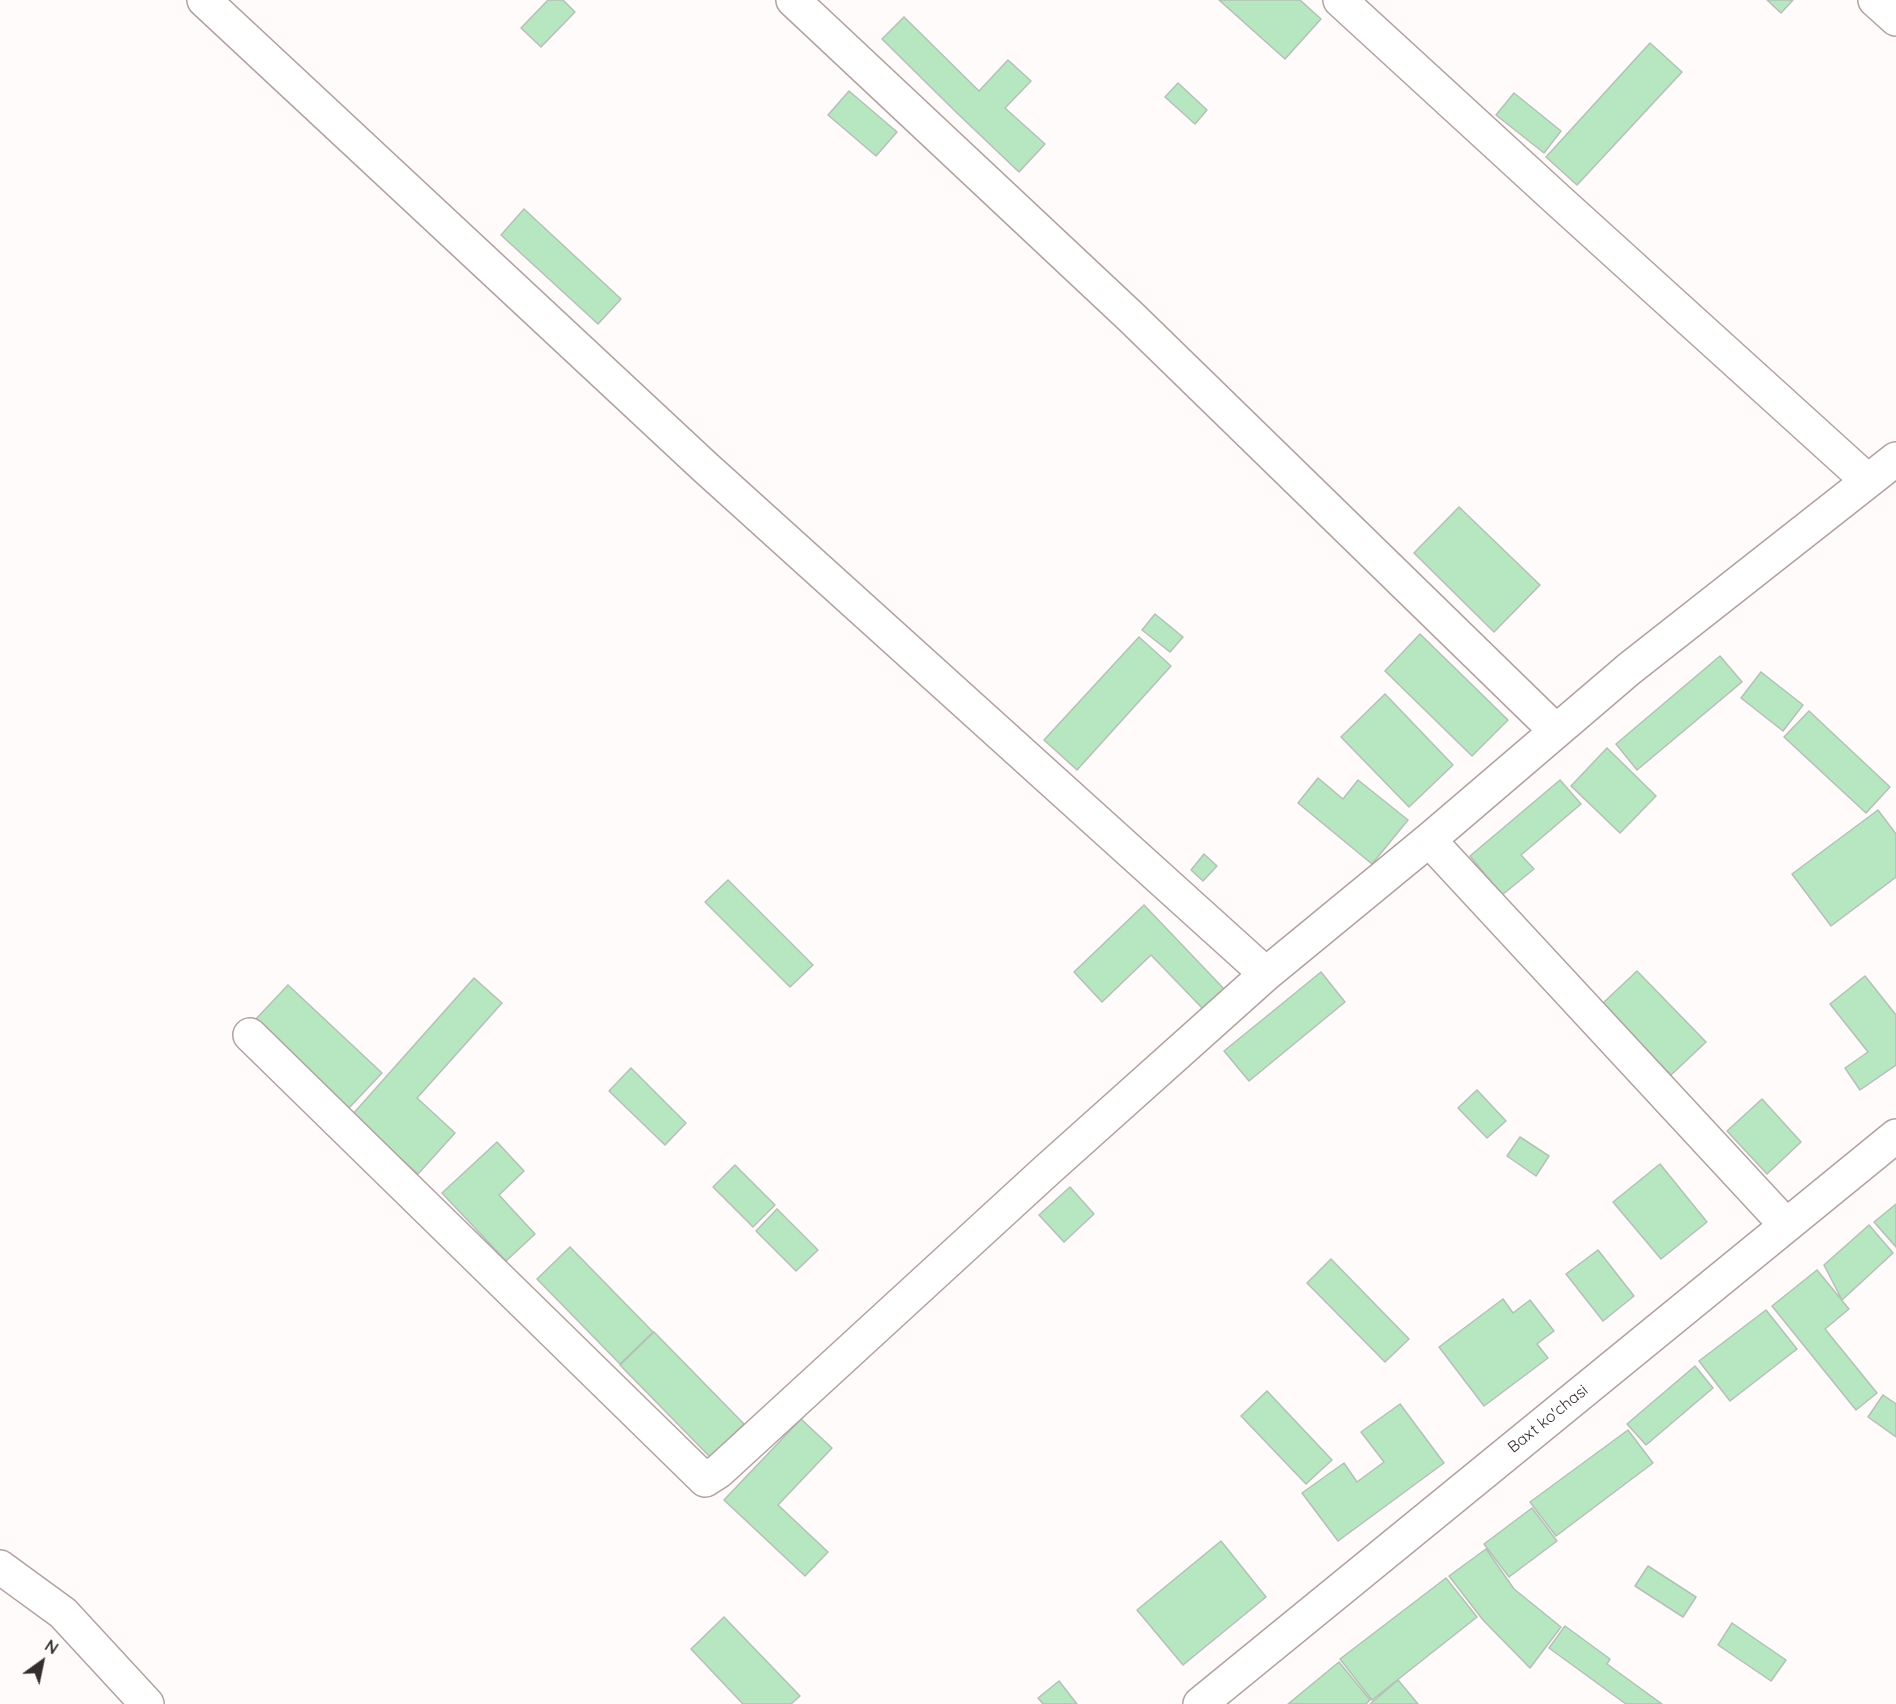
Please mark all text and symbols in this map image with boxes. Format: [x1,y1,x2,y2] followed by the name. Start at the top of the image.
[1504,1381,1592,1457] street label: Baxt ko'chasi
[12,1632,72,1692] north arrow
[41,1635,62,1658] text: N

